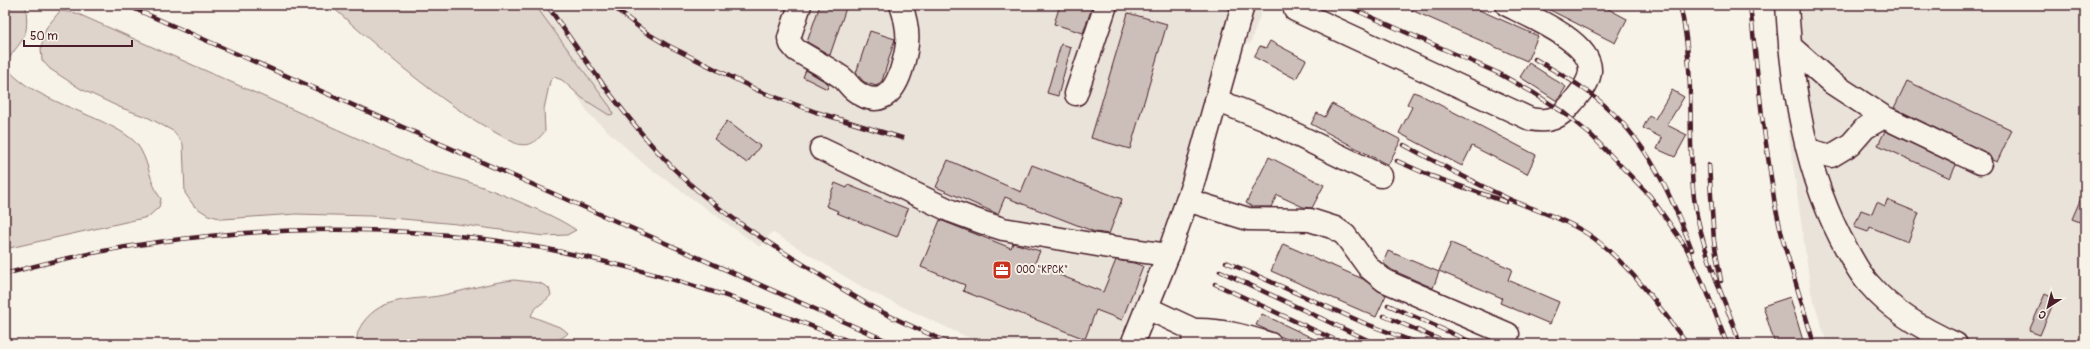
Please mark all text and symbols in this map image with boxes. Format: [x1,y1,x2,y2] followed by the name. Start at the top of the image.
[24,22,132,48] scale bar
[30,29,58,44] text: 50 m
[991,259,1013,281] office icon: ООО "КРСК"
[1016,264,1068,276] place label: ООО "КРСК"
[2028,287,2068,327] north arrow
[2036,307,2049,322] text: С

